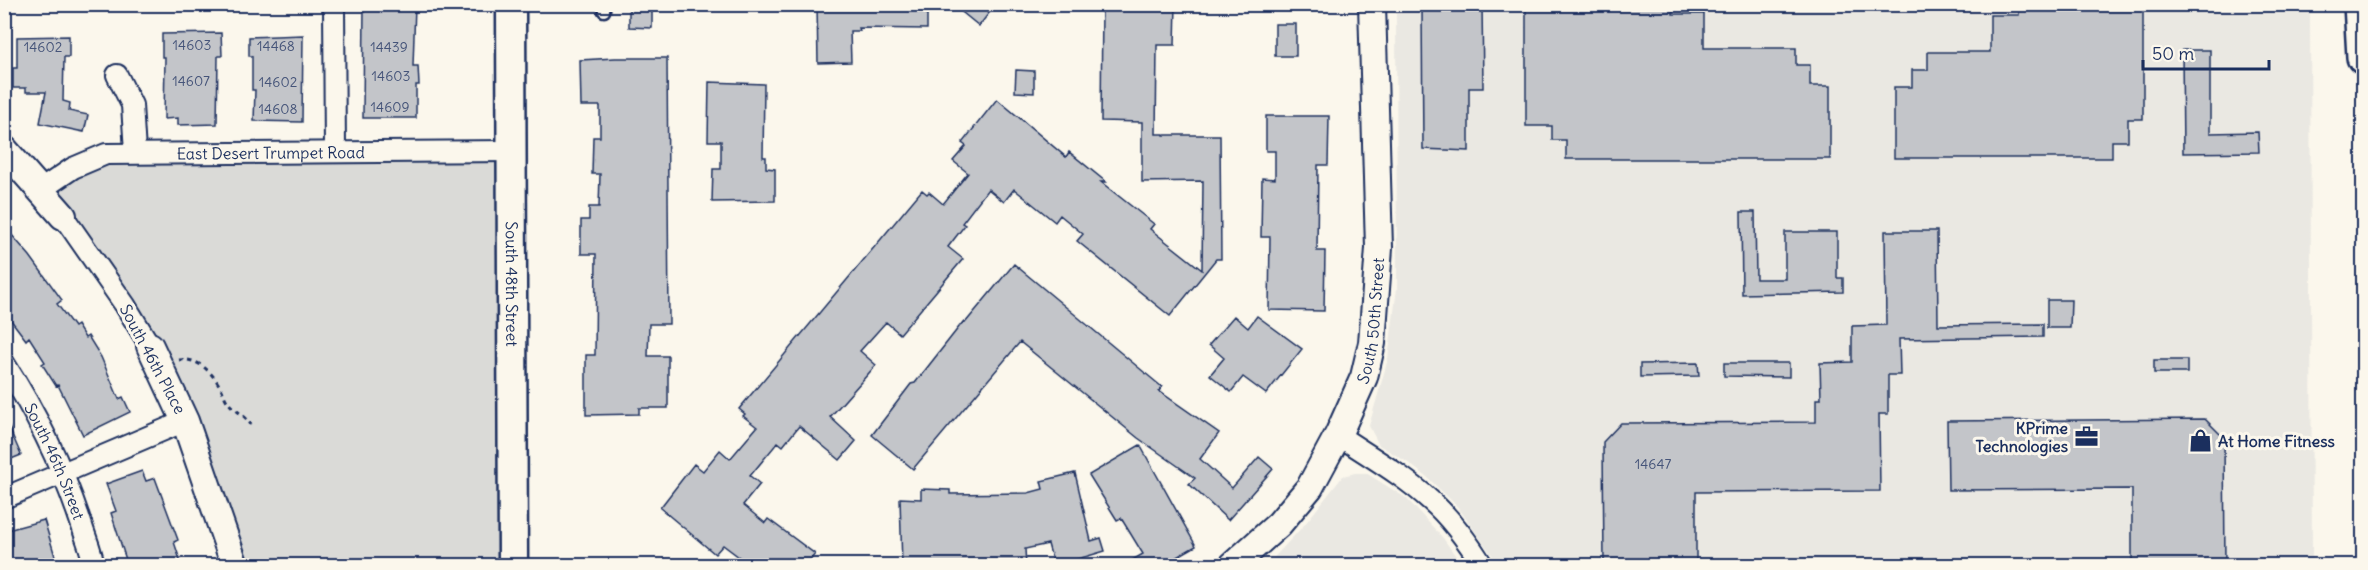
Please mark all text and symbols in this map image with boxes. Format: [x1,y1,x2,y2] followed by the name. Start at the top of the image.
[2143,33,2269,71] scale bar
[173,36,211,54] house number: 14603
[257,37,295,55] house number: 14468
[24,38,63,56] house number: 14602
[370,38,408,56] house number: 14439
[2152,42,2194,65] text: 50 m
[372,67,410,85] house number: 14603
[172,72,210,90] house number: 14607
[259,73,298,91] house number: 14602
[371,98,410,116] house number: 14609
[258,100,298,118] house number: 14608
[177,142,365,163] street label: East Desert Trumpet Road
[502,221,522,347] street label: South 48th Street
[1352,256,1388,387] street label: South 50th Street
[116,301,190,417] street label: South 46th Place
[20,400,89,523] street label: South 46th Street
[1976,418,2068,457] place label: KPrime Technologies
[2073,424,2099,450] office icon: KPrime Technologies
[2187,428,2213,454] shop icon: At Home Fitness
[2218,431,2335,451] place label: At Home Fitness
[1635,455,1671,473] house number: 14647

